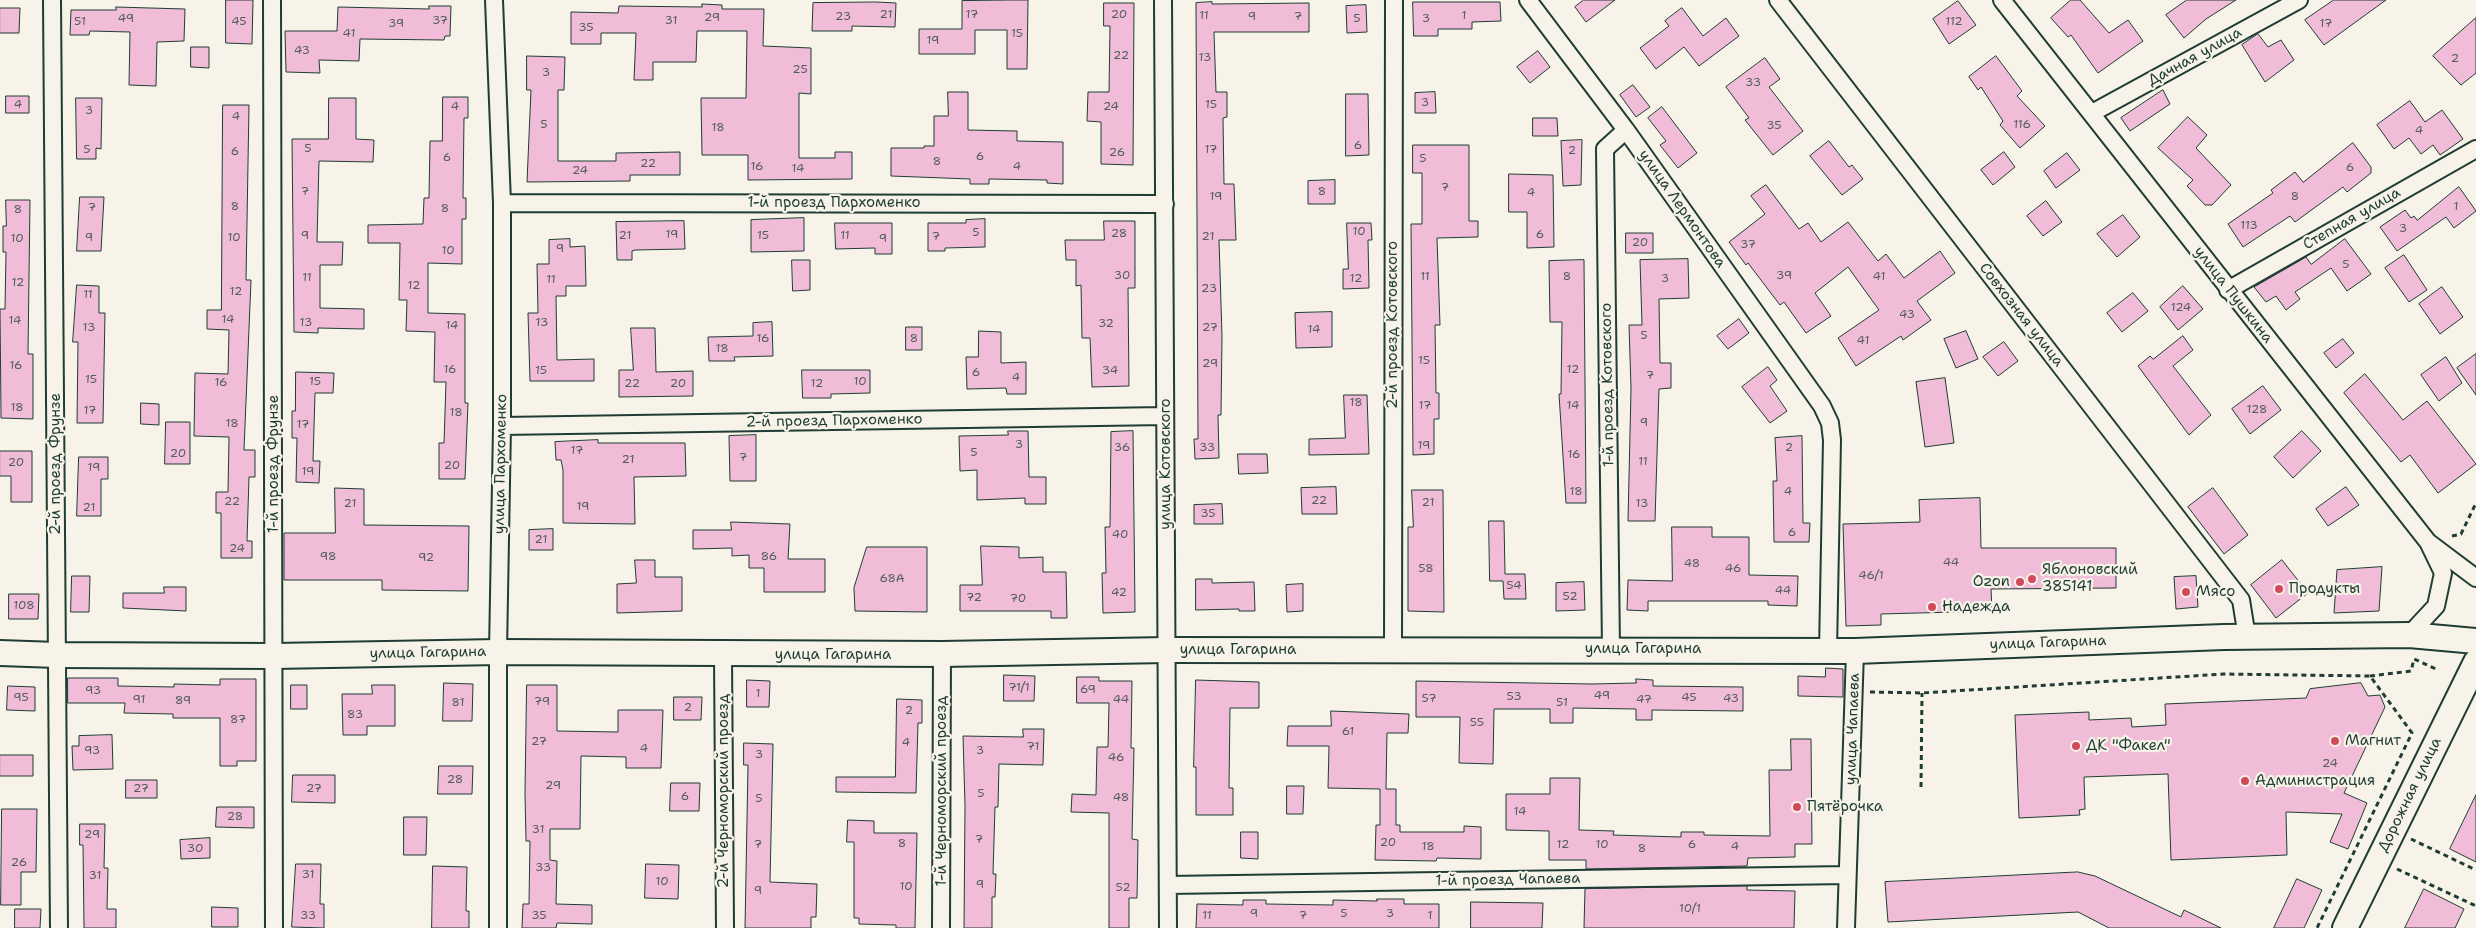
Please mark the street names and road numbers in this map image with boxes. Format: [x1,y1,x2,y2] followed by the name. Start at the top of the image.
[2145,24,2245,90] street label: Дачная улица
[1634,146,1730,272] street label: улица Лермонтова
[2300,184,2404,254] street label: Степная улица
[747,194,921,212] street label: 1-й проезд Пархоменко
[1384,241,1402,409] street label: 2-й проезд Котовского
[2190,243,2276,347] street label: улица Пушкина
[1975,260,2067,370] street label: Совхозная улица
[1598,303,1618,467] street label: 1-й проезд Котовского
[47,393,65,535] street label: 2-й проезд Фрунзе
[491,394,511,534] street label: улица Пархоменко
[265,395,283,533] street label: 1-й проезд Фрунзе
[1157,398,1175,530] street label: улица Котовского
[745,410,923,432] street label: 2-й проезд Пархоменко
[1989,632,2107,654] street label: улица Гагарина
[1585,640,1701,658] street label: улица Гагарина
[1180,641,1296,659] street label: улица Гагарина
[369,643,487,663] street label: улица Гагарина
[775,646,891,664] street label: улица Гагарина
[1842,673,1864,785] street label: улица Чапаева
[715,694,733,888] street label: 2-й Черноморский проезд
[933,696,951,886] street label: 1-й Черноморский проезд
[2374,735,2446,855] street label: Дорожная улица
[1435,870,1581,890] street label: 1-й проезд Чапаева

